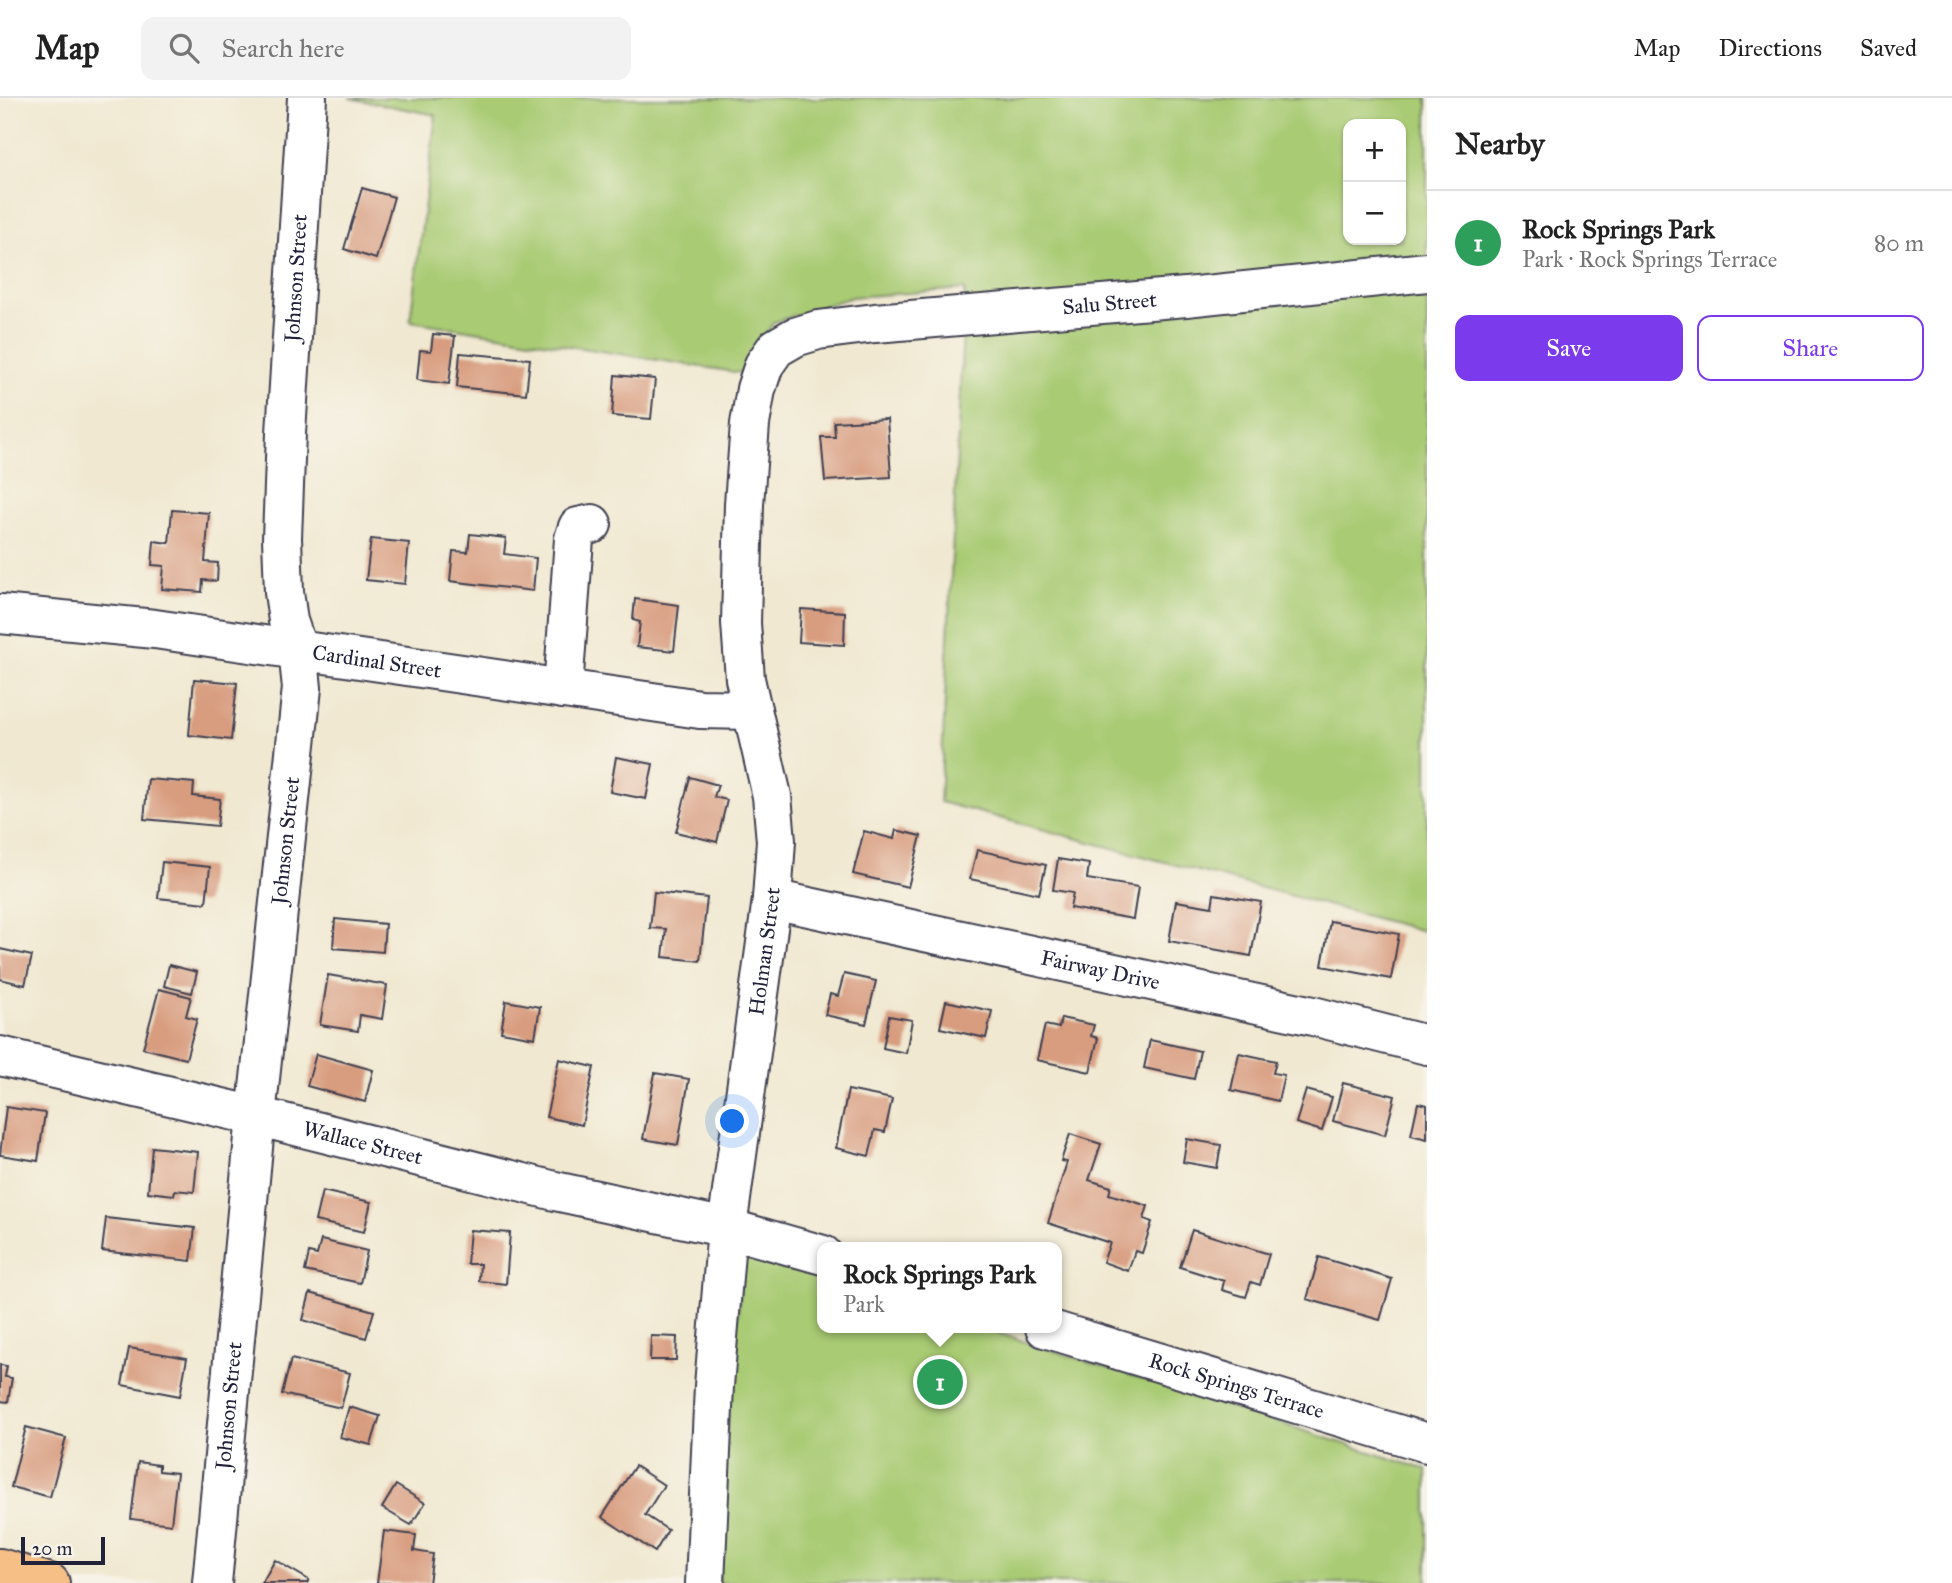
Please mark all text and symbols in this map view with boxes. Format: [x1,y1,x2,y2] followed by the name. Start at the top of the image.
[141,17,631,80] search box
[35,28,99,68] text: Map
[165,29,203,67] icon: search
[221,32,345,64] text: Search here
[1634,33,1681,63] text: Map
[1719,33,1822,63] text: Directions
[1860,33,1917,63] text: Saved
[1343,119,1406,245] map controls
[1343,119,1406,182] button: +
[1455,126,1545,162] text: Nearby
[1343,182,1406,245] button: −
[279,213,313,345] street label: Johnson Street
[1522,213,1715,245] text: Rock Springs Park
[1473,229,1483,257] text: 1
[1874,229,1924,257] text: 80 m
[1522,245,1777,273] text: Park · Rock Springs Terrace
[1061,286,1158,320] street label: Salu Street
[1455,315,1683,381] button: Save
[1697,315,1924,381] button: Share
[311,639,444,684] street label: Cardinal Street
[266,775,305,908] street label: Johnson Street
[743,886,786,1017] street label: Holman Street
[1038,945,1163,996] street label: Fairway Drive
[715,1104,749,1138] your location
[300,1115,426,1170] street label: Wallace Street
[817,1242,1062,1333] popup
[843,1258,1036,1290] text: Rock Springs Park
[843,1290,885,1318] text: Park
[210,1340,248,1473] street label: Johnson Street
[1146,1347,1328,1424] street label: Rock Springs Terrace
[917,1356,963,1408] pin: 1
[21,1534,105,1566] scale bar
[32,1537,73,1560] text: 20 m

